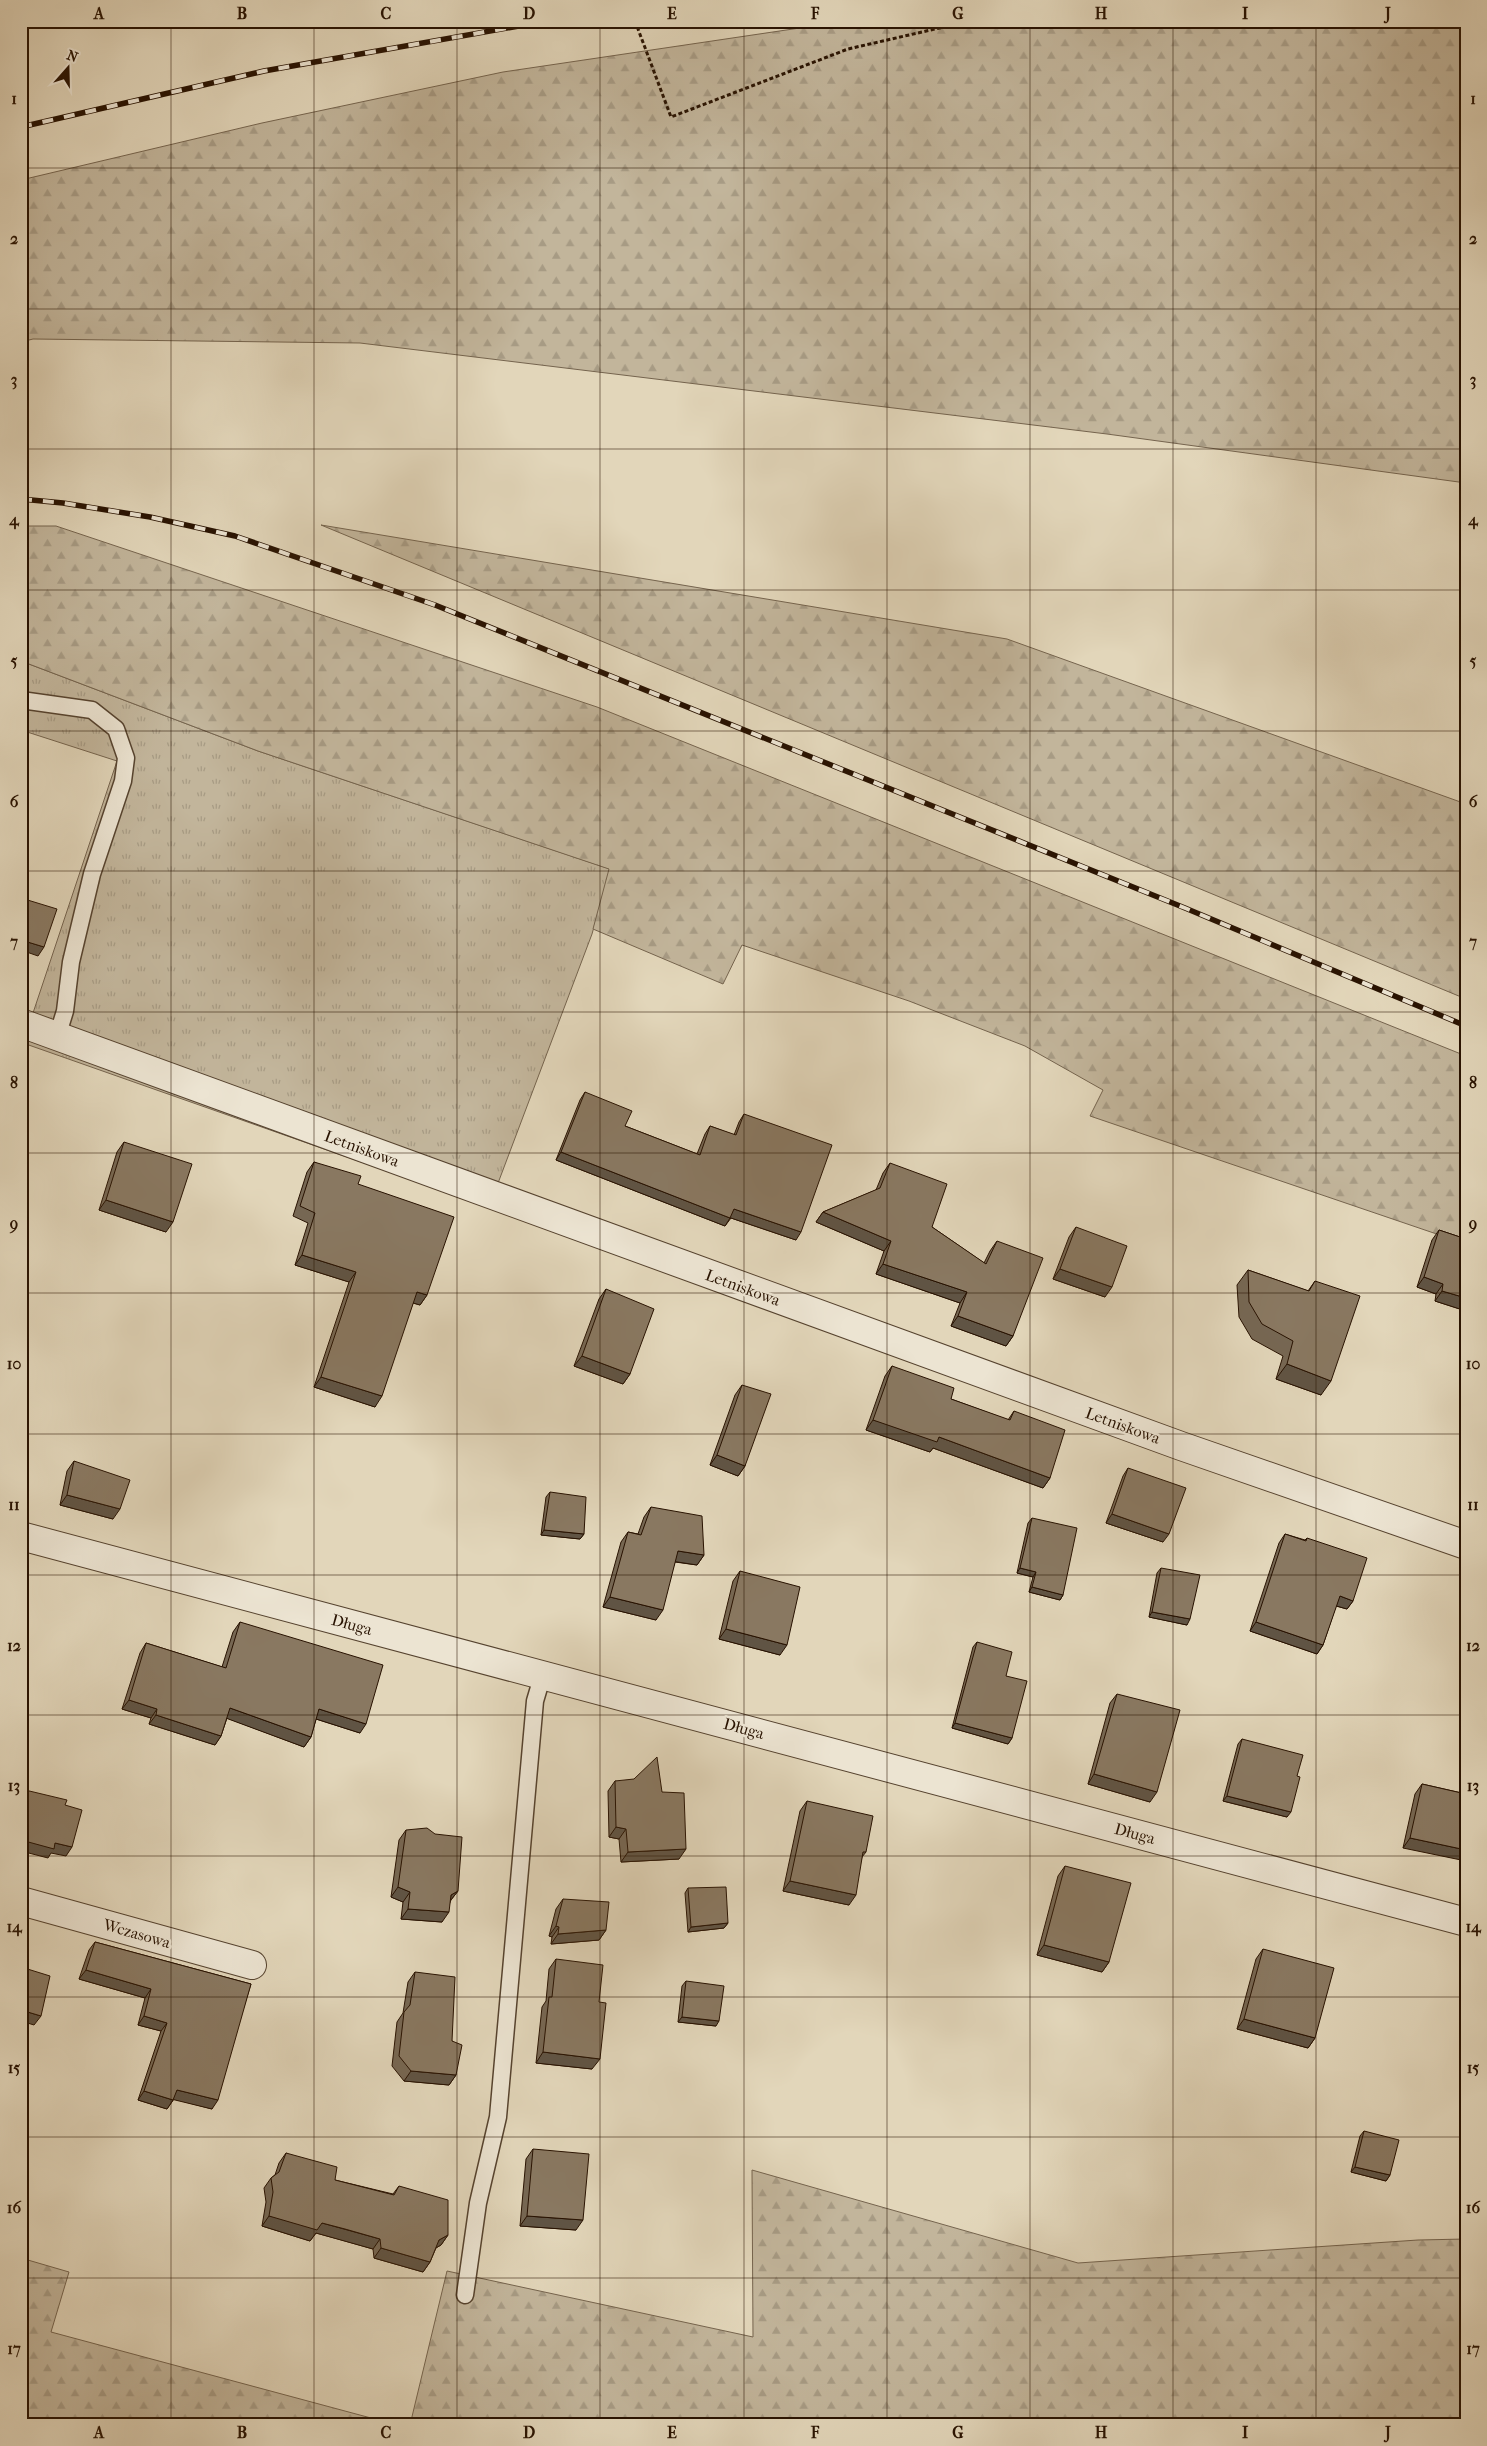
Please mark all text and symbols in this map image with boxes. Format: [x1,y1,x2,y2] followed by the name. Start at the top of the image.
[93,4,105,23] text: A
[237,4,247,23] text: B
[381,4,392,23] text: C
[523,4,535,23] text: D
[667,4,677,23] text: E
[810,4,820,23] text: F
[952,4,964,23] text: G
[1095,4,1108,23] text: H
[1242,4,1249,23] text: I
[1383,4,1391,24] text: J
[42,42,92,92] north arrow
[64,46,81,66] text: N
[11,89,17,108] text: 1
[1470,89,1476,108] text: 1
[10,229,18,248] text: 2
[1469,229,1477,248] text: 2
[11,370,17,390] text: 3
[1470,370,1476,390] text: 3
[8,510,20,530] text: 4
[1467,510,1479,530] text: 4
[11,651,18,670] text: 5
[1470,651,1477,670] text: 5
[10,792,19,811] text: 6
[1469,792,1478,811] text: 6
[9,932,18,951] text: 7
[1468,932,1477,951] text: 7
[10,1073,18,1092] text: 8
[1469,1073,1477,1092] text: 8
[322,1126,402,1171] street label: Letniskowa
[9,1214,18,1234] text: 9
[1468,1214,1477,1234] text: 9
[703,1265,783,1310] street label: Letniskowa
[7,1354,21,1373] text: 10
[1466,1354,1480,1373] text: 10
[1083,1403,1163,1448] street label: Letniskowa
[8,1495,20,1514] text: 11
[1467,1495,1479,1514] text: 11
[329,1610,375,1639] street label: Długa
[7,1636,21,1655] text: 12
[1466,1636,1480,1655] text: 12
[721,1714,767,1743] street label: Długa
[8,1776,20,1796] text: 13
[1467,1776,1479,1796] text: 13
[1112,1819,1158,1848] street label: Długa
[100,1915,173,1952] street label: Wczasowa
[6,1917,23,1937] text: 14
[1465,1917,1482,1937] text: 14
[8,2058,20,2077] text: 15
[1467,2058,1479,2077] text: 15
[7,2198,21,2217] text: 16
[1466,2198,1480,2217] text: 16
[7,2339,21,2358] text: 17
[1466,2339,1480,2358] text: 17
[93,2423,105,2442] text: A
[237,2423,247,2442] text: B
[381,2423,392,2442] text: C
[523,2423,535,2442] text: D
[667,2423,677,2442] text: E
[810,2423,820,2442] text: F
[952,2423,964,2442] text: G
[1095,2423,1108,2442] text: H
[1242,2423,1249,2442] text: I
[1383,2423,1391,2443] text: J

